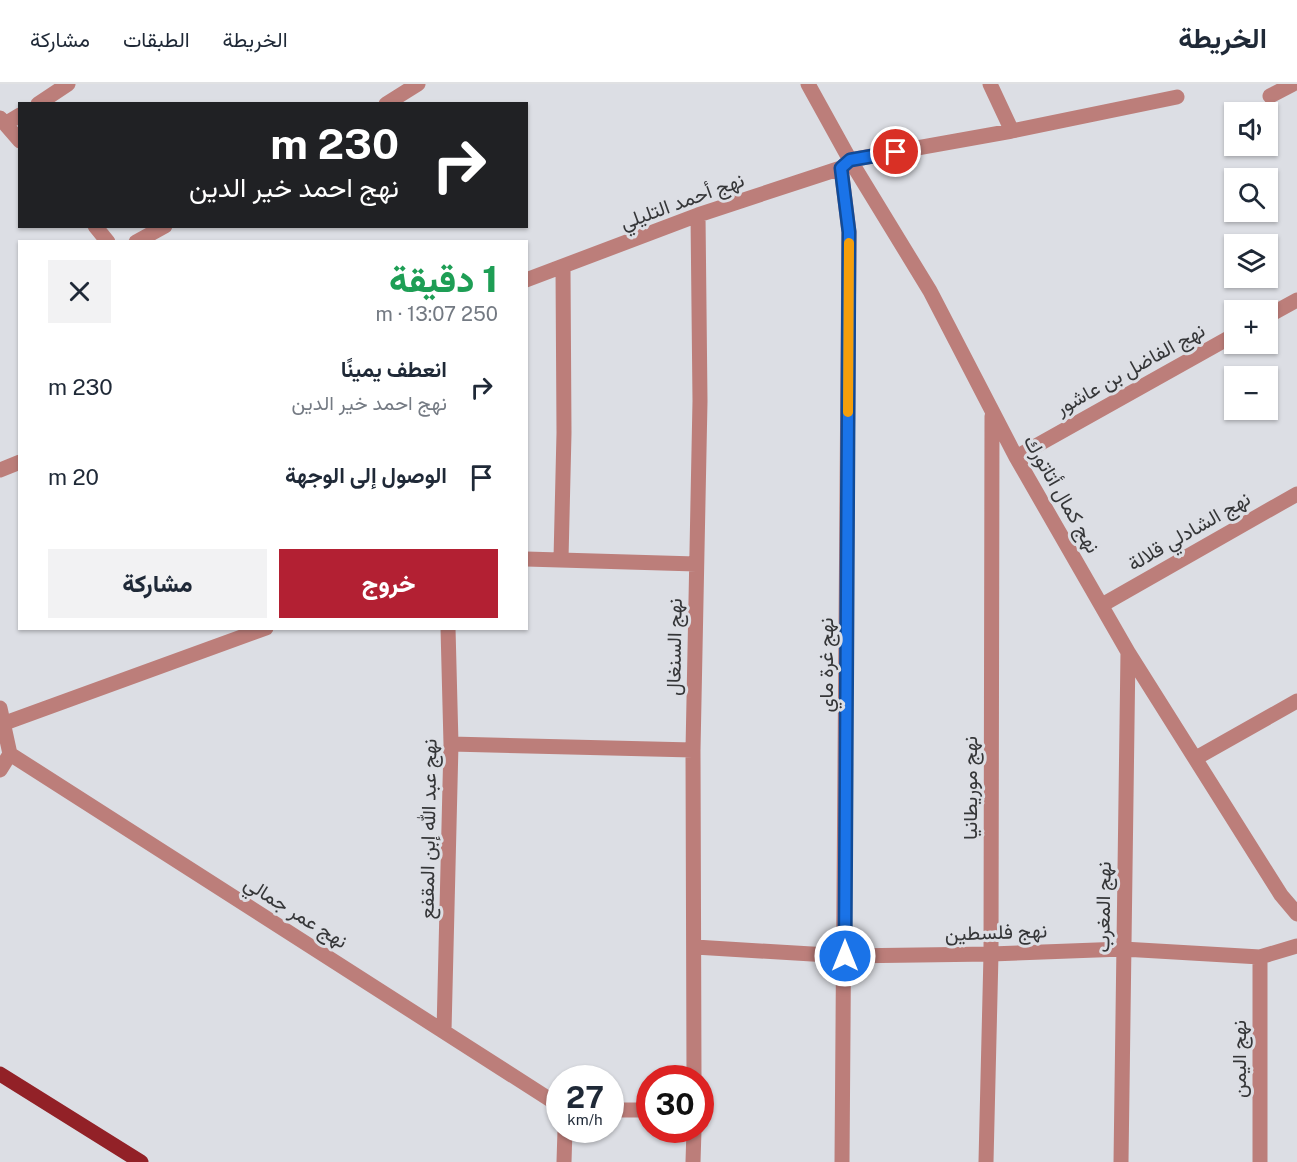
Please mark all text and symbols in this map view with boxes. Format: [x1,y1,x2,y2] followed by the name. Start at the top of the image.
[1178,21,1267,54] text: الخريطة
[30,27,90,52] text: مشاركة
[123,27,190,52] text: الطبقات
[223,27,288,52] text: الخريطة
[1224,102,1278,420] map controls
[1224,102,1278,156] button: sound
[270,119,399,168] text: 230 m
[420,126,498,204] icon: right
[870,126,921,177] pin
[879,135,912,168] icon: arrive
[617,167,749,239] street label: نهج أحمد التليلي
[1224,168,1278,222] button: search
[189,171,399,203] text: نهج احمد خير الدين
[1224,234,1278,288] button: layers
[389,258,498,300] text: 1 دقيقة
[48,260,111,323] button: close
[1224,300,1278,354] button: +
[376,302,498,326] text: 250 m · 13:07
[1050,318,1210,422] street label: نهج الفاضل بن عاشور
[341,356,447,382] text: انعطف يمينًا
[1224,366,1278,420] button: −
[465,371,498,404] icon: right
[48,374,113,400] text: 230 m
[291,391,447,415] text: نهج احمد خير الدين
[1017,431,1105,558] street label: نهج كمال أتاتورك
[465,461,498,494] icon: arrive
[285,462,447,488] text: الوصول إلى الوجهة
[48,464,99,490] text: 20 m
[1124,486,1257,580] street label: نهج الشادلي قلالة
[48,549,267,618] button: مشاركة
[279,549,498,618] button: خروج
[661,598,689,696] street label: نهج السنغال
[814,617,843,713] street label: نهج غرة ماي
[958,736,984,840] street label: نهج موريطانيا
[414,738,444,920] street label: نهج عبد الله إبن المقفع
[1090,861,1118,953] street label: نهج المغرب
[237,871,352,958] street label: نهج عمر جمالي
[944,918,1048,948] street label: نهج فلسطين
[813,924,877,988] position arrow
[1227,1020,1253,1098] street label: نهج اليمن
[636,1065,714,1143] speed limit sign: 30
[566,1079,604,1115] text: 27
[567,1111,603,1128] text: km/h

